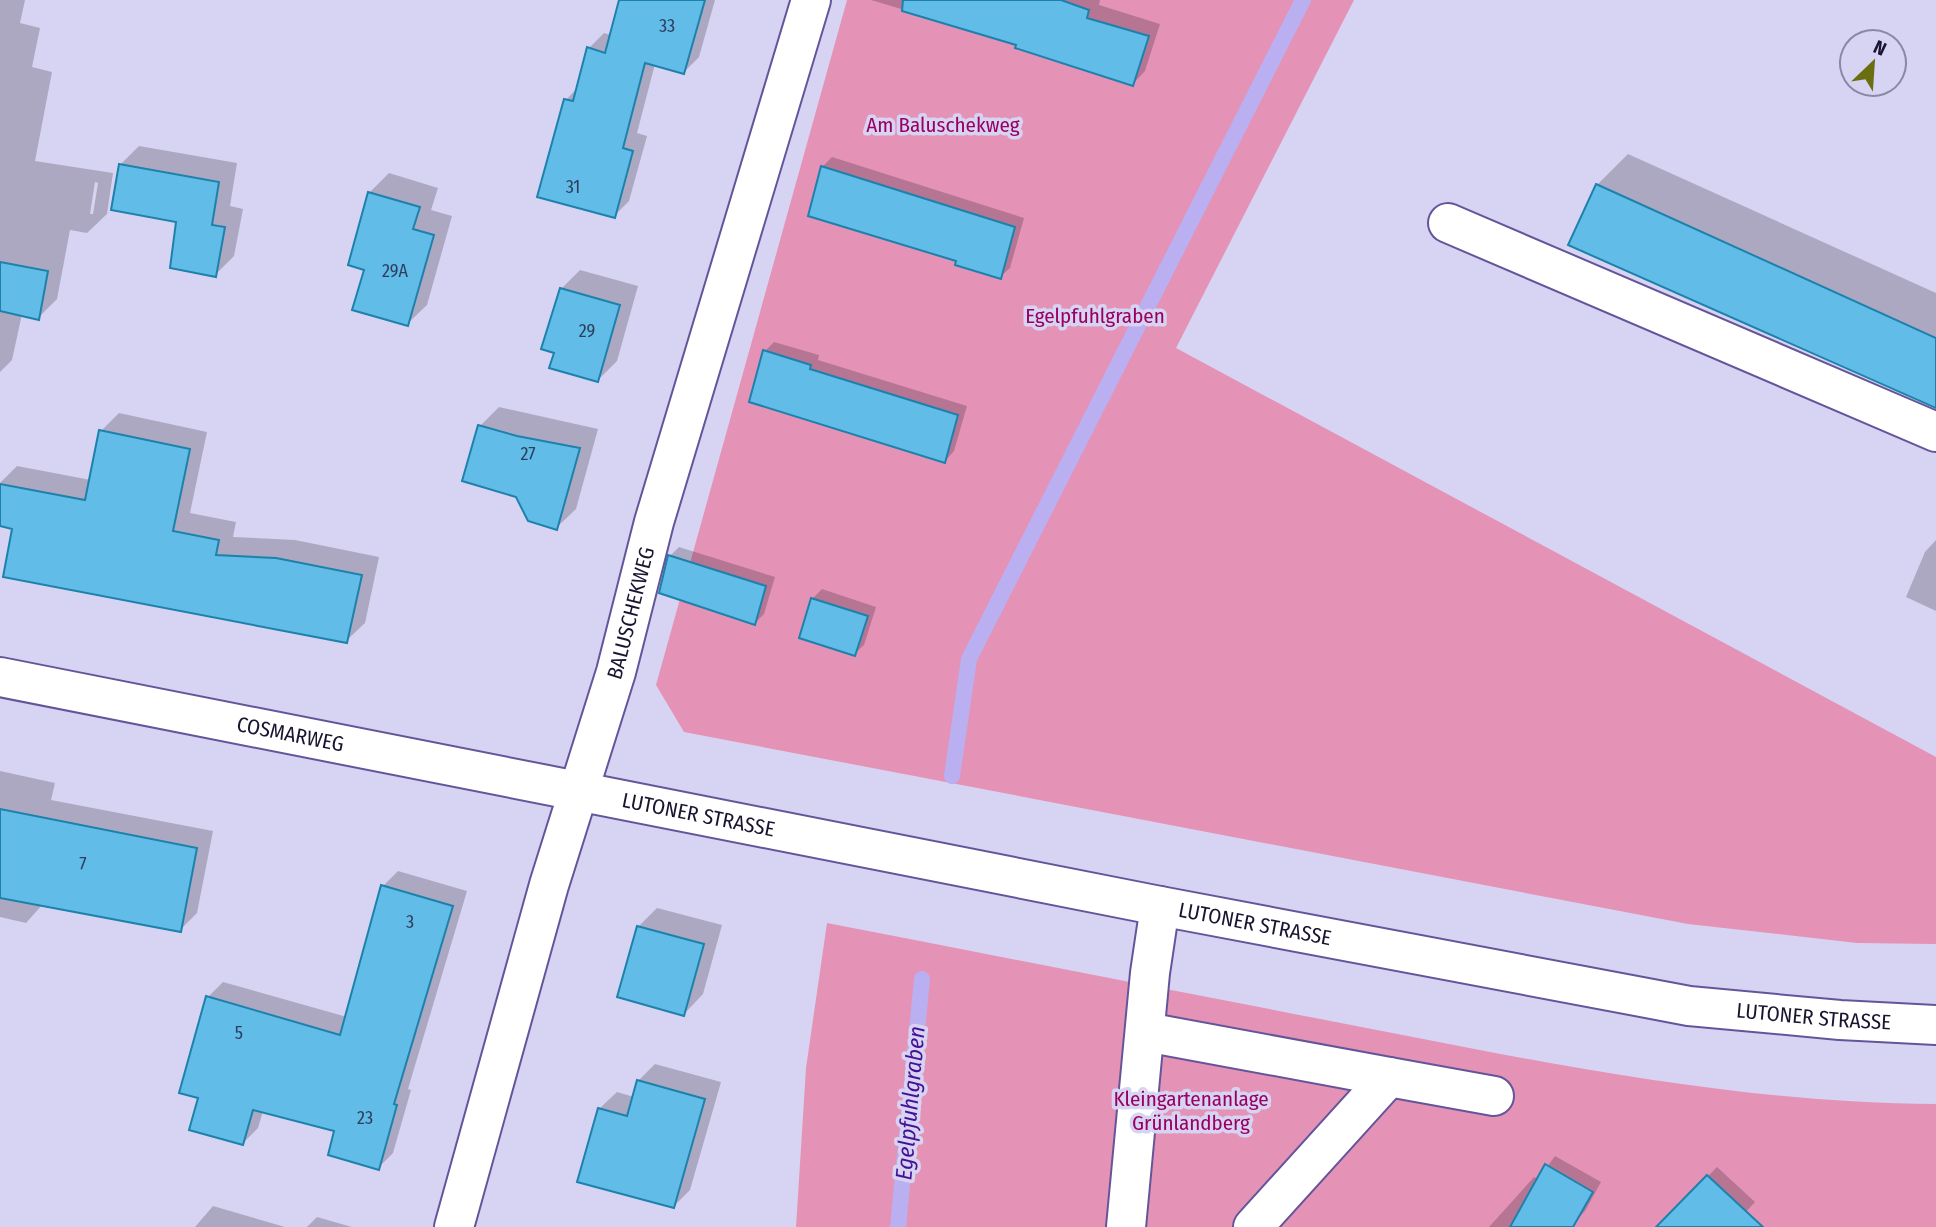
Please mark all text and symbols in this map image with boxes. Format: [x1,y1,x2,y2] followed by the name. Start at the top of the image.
[659,15,675,37] house number: 33
[1838,28,1908,98] north arrow
[1870,35,1890,61] text: N
[866,112,1020,138] park label: Am Baluschekweg
[566,176,580,198] house number: 31
[382,260,408,282] house number: 29A
[1025,303,1165,329] park label: Egelpfuhlgraben
[579,320,595,342] house number: 29
[520,443,536,465] house number: 27
[601,544,660,683] street label: BALUSCHEKWEG
[235,711,346,758] street label: COSMARWEG
[620,787,777,843] street label: LUTONER STRASSE
[79,853,87,875] house number: 7
[1176,897,1334,951] street label: LUTONER STRASSE
[406,911,414,933] house number: 3
[1735,997,1892,1036] street label: LUTONER STRASSE
[235,1022,243,1044] house number: 5
[889,1025,931,1181] water label: Egelpfuhlgraben
[1113,1086,1269,1136] park label: Kleingartenanlage Grünlandberg
[357,1107,373,1129] house number: 23

